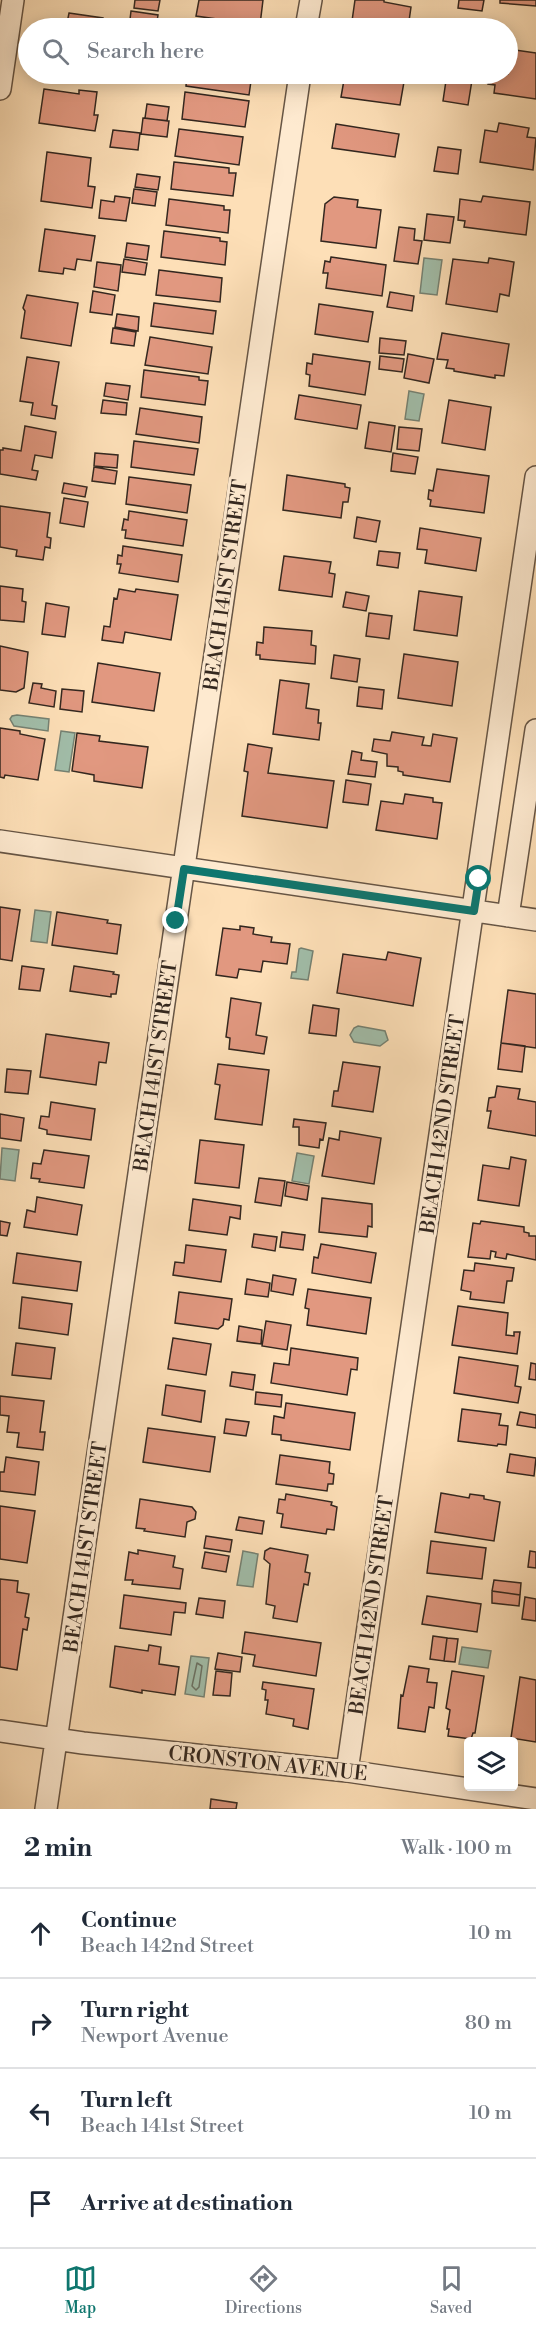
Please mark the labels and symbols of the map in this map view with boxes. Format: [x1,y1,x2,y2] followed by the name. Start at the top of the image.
[199,478,254,693] street label: BEACH 141ST STREET
[465,865,491,891] route start
[162,907,188,933] route end
[129,959,184,1174] street label: BEACH 141ST STREET
[416,1013,471,1236] street label: BEACH 142ND STREET
[59,1440,114,1655] street label: BEACH 141ST STREET
[345,1494,400,1717] street label: BEACH 142ND STREET
[167,1742,369,1787] street label: CRONSTON AVENUE

